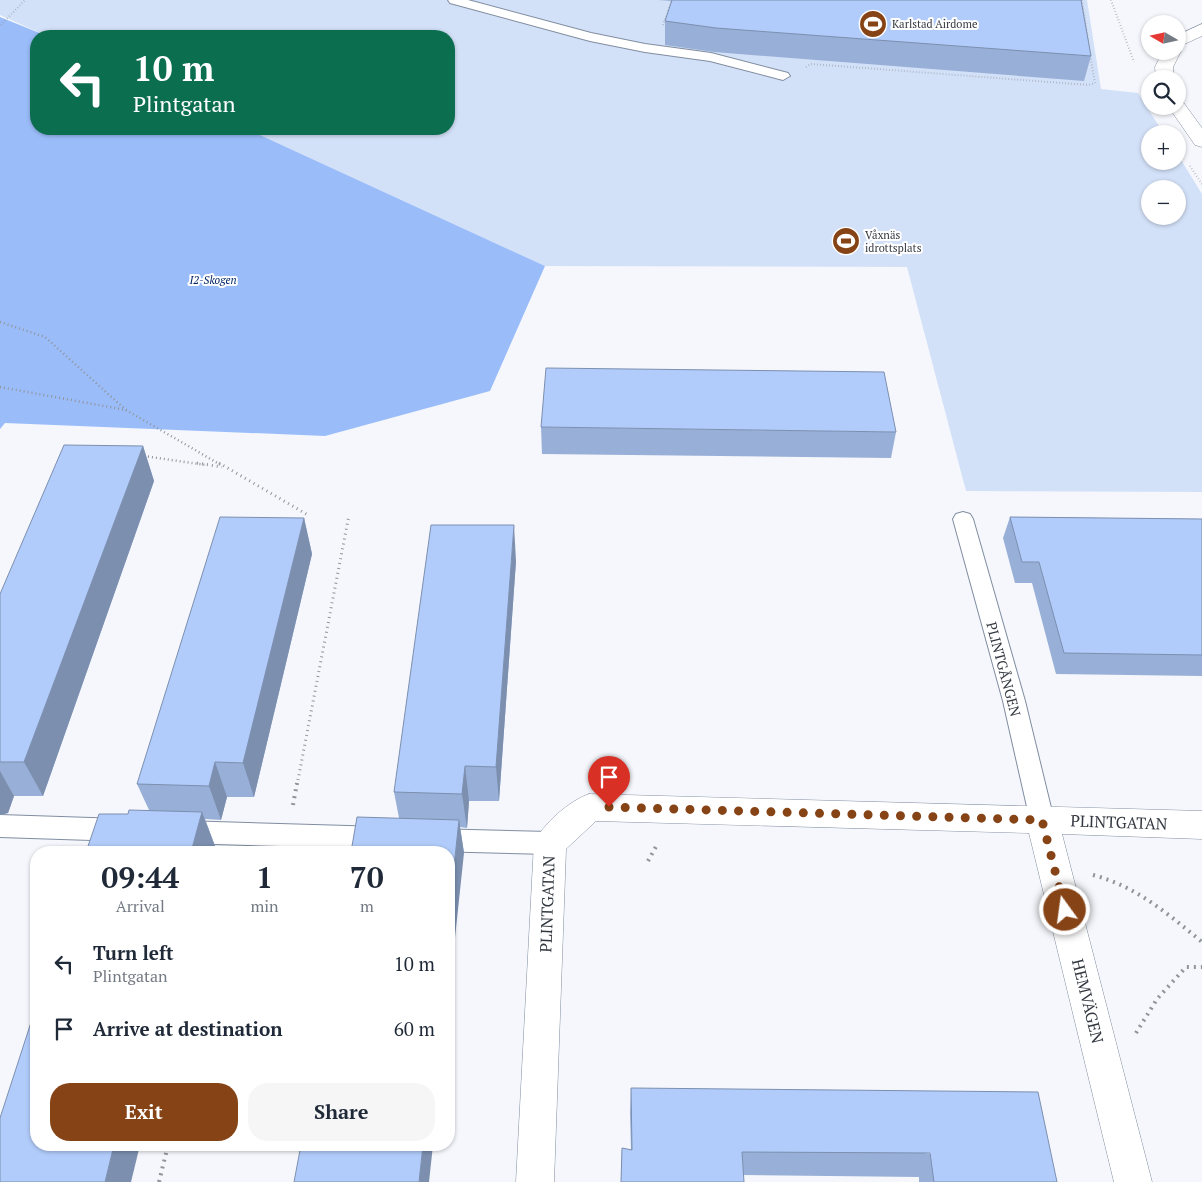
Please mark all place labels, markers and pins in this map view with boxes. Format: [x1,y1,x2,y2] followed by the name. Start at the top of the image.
[858,9,888,39] sports icon: Karlstad Airdome
[892,17,978,31] place label: Karlstad Airdome
[831,226,861,256] sports icon: Våxnäs idrottsplats
[865,228,922,255] place label: Våxnäs idrottsplats
[588,756,630,807] pin

